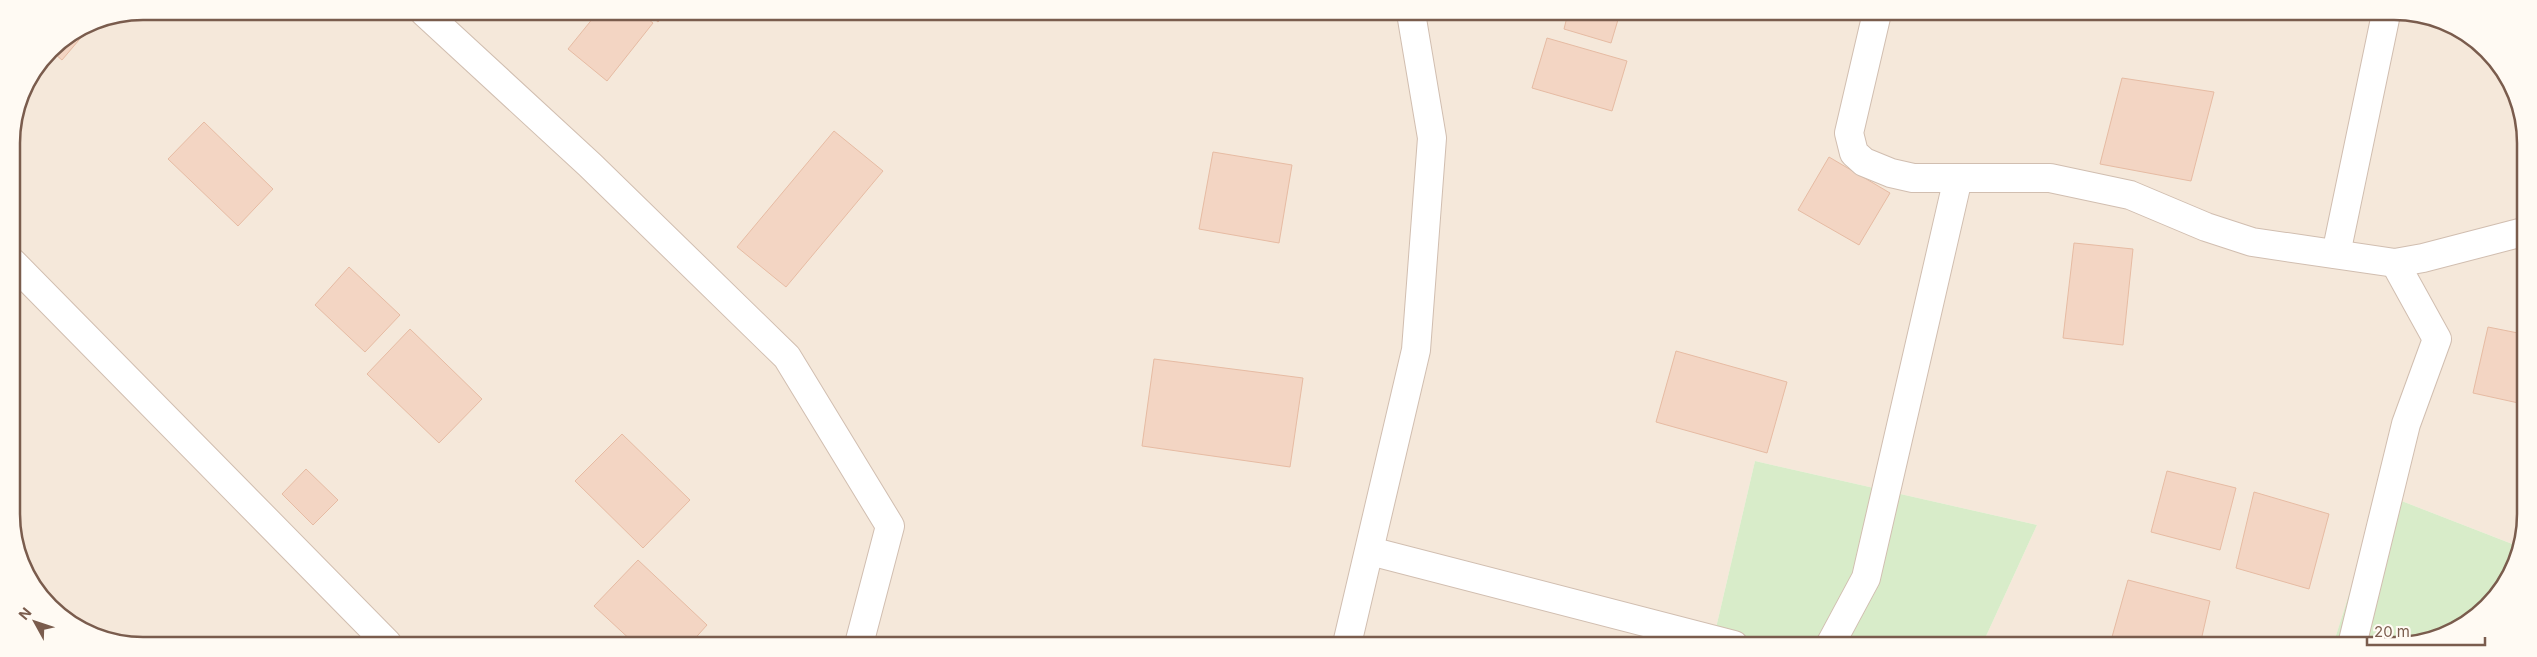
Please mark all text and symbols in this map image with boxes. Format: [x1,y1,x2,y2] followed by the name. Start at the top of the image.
[10,597,60,647] north arrow
[15,604,35,623] text: N
[2367,614,2484,646] scale bar
[2374,622,2410,641] text: 20 m

